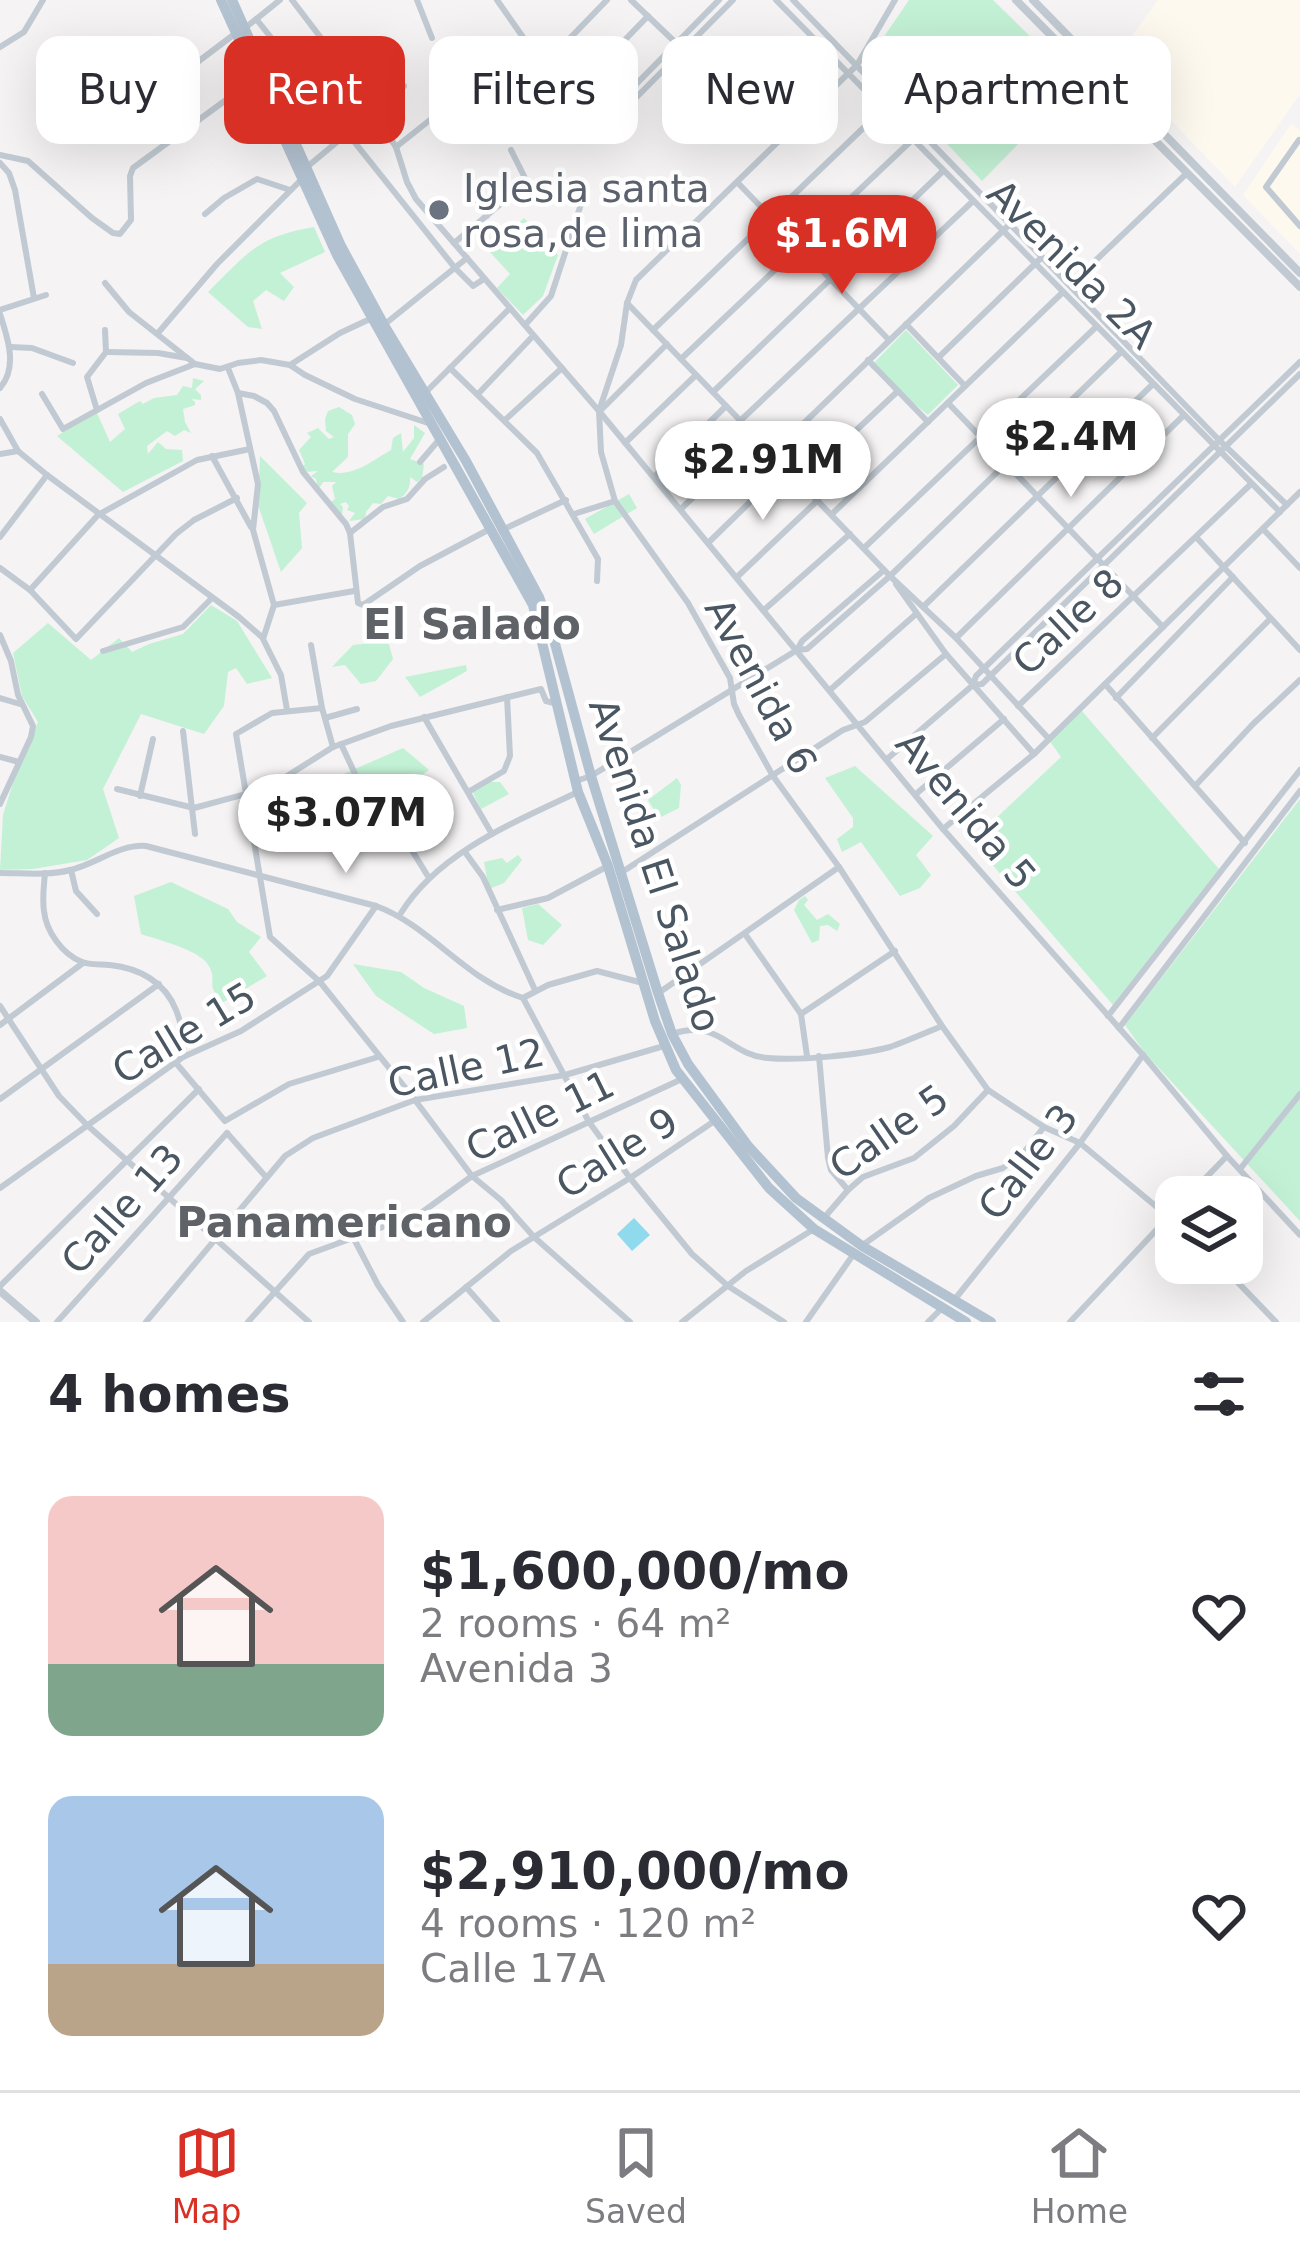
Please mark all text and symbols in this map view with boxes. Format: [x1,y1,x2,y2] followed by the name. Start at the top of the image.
[36,36,200,144] chip: Buy
[224,36,405,144] chip: Rent
[429,36,638,144] chip: Filters
[662,36,838,144] chip: New
[862,36,1171,144] chip: Apartment
[463,166,710,256] place label: Iglesia santa rosa,de lima
[978,170,1166,358] street label: Avenida 2A
[758,195,926,297] pin: $1.6M
[426,197,452,223] marker: Iglesia santa rosa,de lima
[774,211,910,256] text: $1.6M
[987,398,1155,500] pin: $2.4M
[1003,414,1139,459] text: $2.4M
[665,421,861,523] pin: $2.91M
[682,437,844,482] text: $2.91M
[1004,560,1132,684] street label: Calle 8
[696,590,826,782] street label: Avenida 6
[363,600,581,649] district label: El Salado
[580,693,730,1037] street label: Avenida El Salado
[887,722,1045,898] street label: Avenida 5
[248,774,444,876] pin: $3.07M
[265,790,427,835] text: $3.07M
[104,973,264,1093] street label: Calle 15
[384,1029,548,1107] street label: Calle 12
[459,1061,621,1171] street label: Calle 11
[821,1075,957,1189] street label: Calle 5
[969,1095,1087,1229] street label: Calle 3
[548,1098,686,1208] street label: Calle 9
[52,1135,192,1283] street label: Calle 13
[1155,1176,1263,1284] map controls
[1155,1176,1263,1284] button: layers
[176,1198,512,1247] district label: Panamericano
[1186,1361,1252,1427] icon: filters
[48,1365,291,1424] text: 4 homes
[420,1542,849,1601] text: $1,600,000/mo
[144,1544,288,1688] icon: home
[1186,1583,1252,1649] icon: heart
[420,1601,731,1646] text: 2 rooms · 64 m²
[420,1646,613,1691] text: Avenida 3
[420,1842,849,1901] text: $2,910,000/mo
[144,1844,288,1988] icon: home
[1186,1883,1252,1949] icon: heart
[420,1901,756,1946] text: 4 rooms · 120 m²
[420,1946,606,1991] text: Calle 17A
[172,2120,241,2231] tab: Map
[585,2120,687,2231] tab: Saved
[1031,2120,1128,2231] tab: Home

